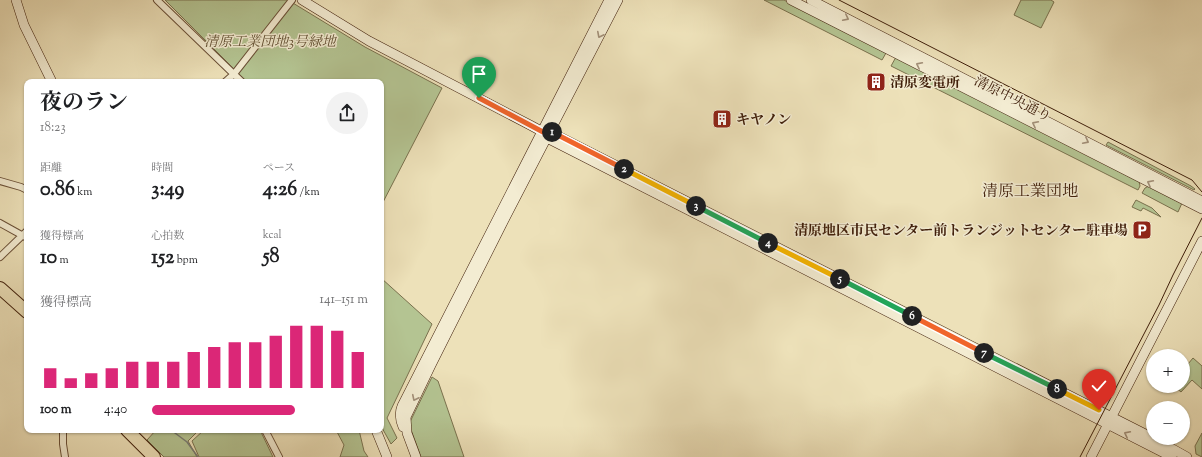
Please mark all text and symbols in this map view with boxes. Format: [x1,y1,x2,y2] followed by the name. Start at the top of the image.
[842,13,849,21] one-way arrow
[597,30,605,38] one-way arrow
[204,33,338,53] park label: 清原工業団地3号緑地
[462,57,496,98] pin
[916,62,923,70] one-way arrow
[468,63,490,85] icon: arrive
[865,71,887,93] building icon: 清原変電所
[970,72,1054,128] street label: 清原中央通り
[890,74,960,94] place label: 清原変電所
[40,88,128,120] text: 夜のラン
[326,92,368,134] button: share
[711,108,733,130] building icon: キヤノン
[736,111,791,131] place label: キヤノン
[40,119,66,137] text: 18:23
[542,122,562,142] pin: 1
[1031,122,1039,129] one-way arrow
[550,124,554,140] text: 1
[1082,136,1089,144] one-way arrow
[614,159,634,179] pin: 2
[40,160,62,176] text: 距離
[151,160,173,176] text: 時間
[263,160,295,176] text: ペース
[621,161,627,177] text: 2
[40,176,75,205] text: 0.86
[151,176,184,205] text: 3:49
[263,176,297,205] text: 4:26
[982,181,1078,204] district label: 清原工業団地
[1147,181,1155,188] one-way arrow
[75,184,92,200] text: km
[297,184,319,200] text: /km
[686,196,706,216] pin: 3
[694,198,698,214] text: 3
[1131,219,1153,241] parking icon: 清原地区市民センター前トランジットセンター駐車場
[794,222,1128,242] place label: 清原地区市民センター前トランジットセンター駐車場
[263,227,282,243] text: kcal
[40,228,84,244] text: 獲得標高
[151,228,184,244] text: 心拍数
[758,233,778,253] pin: 4
[765,235,771,251] text: 4
[263,243,280,272] text: 58
[40,244,57,273] text: 10
[151,244,174,273] text: 152
[57,252,69,268] text: m
[174,252,198,268] text: bpm
[830,269,850,289] pin: 5
[838,271,842,287] text: 5
[320,291,368,309] text: 141–151 m
[40,294,92,312] text: 獲得標高
[902,306,922,326] pin: 6
[909,308,915,324] text: 6
[974,343,994,363] pin: 7
[981,345,987,361] text: 7
[1146,349,1190,445] map controls
[1146,349,1190,393] button: +
[1082,369,1116,410] pin
[1088,375,1110,397] icon: check
[1047,379,1067,399] pin: 8
[1054,381,1060,397] text: 8
[412,394,420,402] one-way arrow
[40,401,72,419] text: 100 m
[104,401,127,419] text: 4:40
[1146,401,1190,445] button: −
[1124,432,1132,439] one-way arrow

